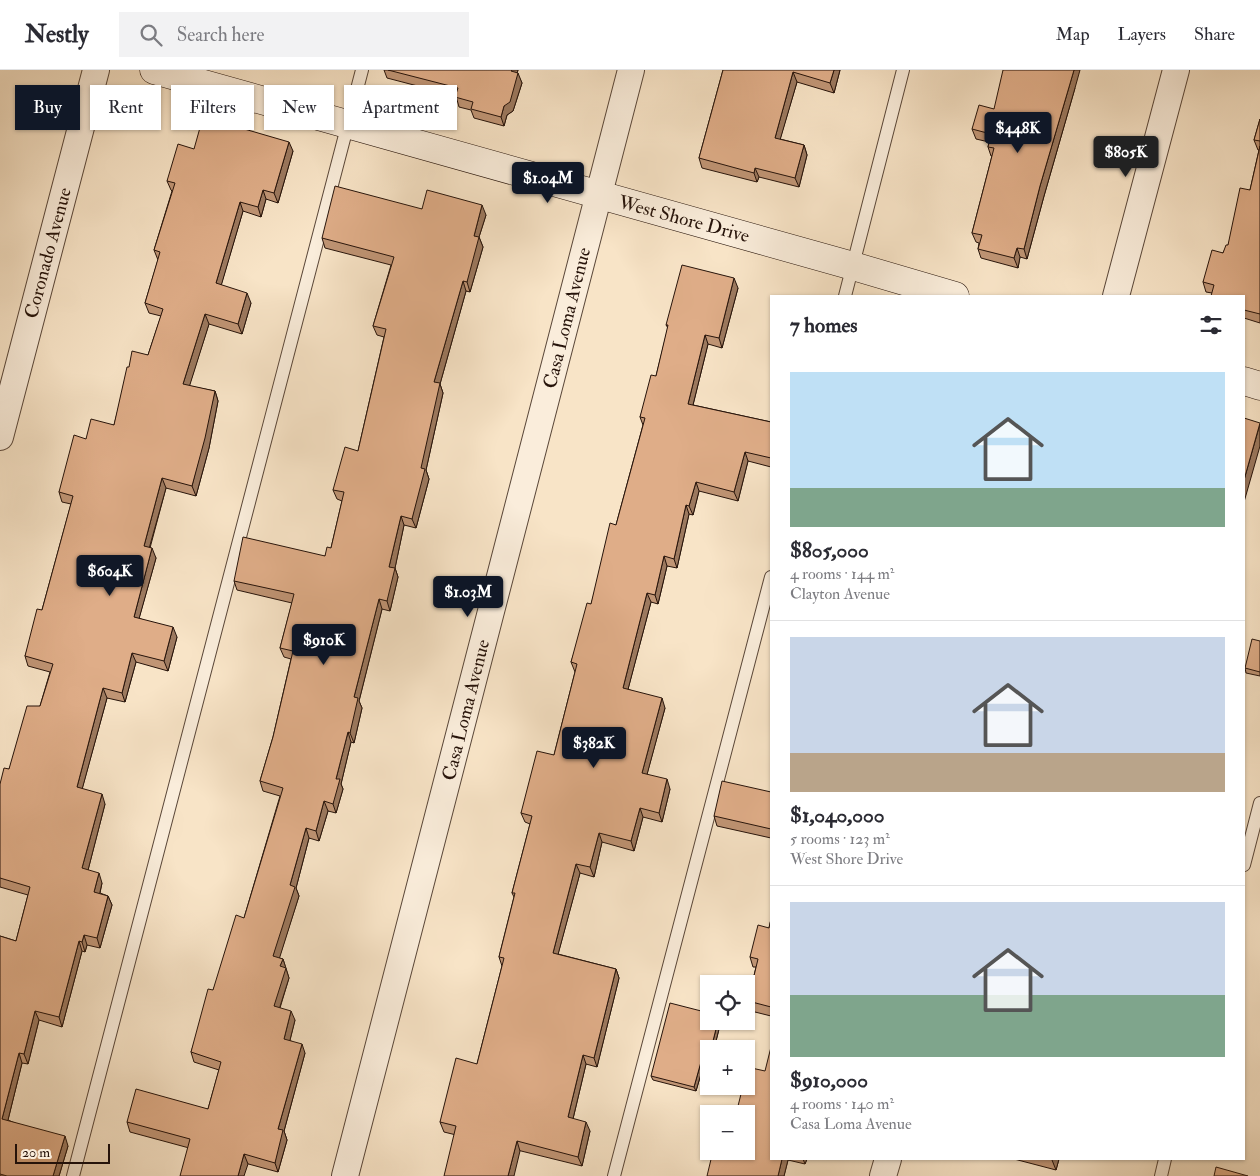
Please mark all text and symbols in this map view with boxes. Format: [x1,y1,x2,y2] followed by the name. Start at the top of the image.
[119,12,469,57] search box
[25,19,89,50] text: Nestly
[137,21,165,49] icon: search
[177,23,264,47] text: Search here
[1056,23,1090,46] text: Map
[1118,23,1166,46] text: Layers
[1194,23,1235,46] text: Share
[15,85,80,130] chip: Buy
[90,85,161,130] chip: Rent
[171,85,254,130] chip: Filters
[264,85,334,130] chip: New
[344,85,457,130] chip: Apartment
[983,112,1053,154] pin: $448K
[996,118,1041,138] text: $448K
[1091,136,1161,178] pin: $805K
[1105,142,1147,162] text: $805K
[507,162,589,204] pin: $1.04M
[523,168,573,188] text: $1.04M
[19,185,77,321] street label: Coronado Avenue
[615,190,752,248] street label: West Shore Drive
[538,245,596,391] street label: Casa Loma Avenue
[1197,311,1225,339] icon: filters
[790,312,857,339] text: 7 homes
[963,404,1053,494] icon: home
[790,537,869,564] text: $805,000
[75,554,145,597] pin: $604K
[87,561,133,581] text: $604K
[790,564,894,584] text: 4 rooms · 144 m²
[427,576,509,618] pin: $1.03M
[444,582,492,602] text: $1.03M
[790,584,890,604] text: Clayton Avenue
[289,624,359,666] pin: $910K
[303,630,345,650] text: $910K
[437,637,495,783] street label: Casa Loma Avenue
[963,670,1053,760] icon: home
[559,726,629,769] pin: $382K
[573,733,615,753] text: $382K
[790,802,884,829] text: $1,040,000
[790,829,890,849] text: 5 rooms · 123 m²
[790,849,903,869] text: West Shore Drive
[963,935,1053,1025] icon: home
[700,975,755,1160] map controls
[700,975,755,1030] button: locate
[700,1040,755,1095] button: +
[790,1067,868,1094] text: $910,000
[790,1094,894,1114] text: 4 rooms · 140 m²
[700,1105,755,1160] button: −
[790,1114,912,1134] text: Casa Loma Avenue
[15,1141,110,1164] scale bar
[22,1144,50,1161] text: 20 m

